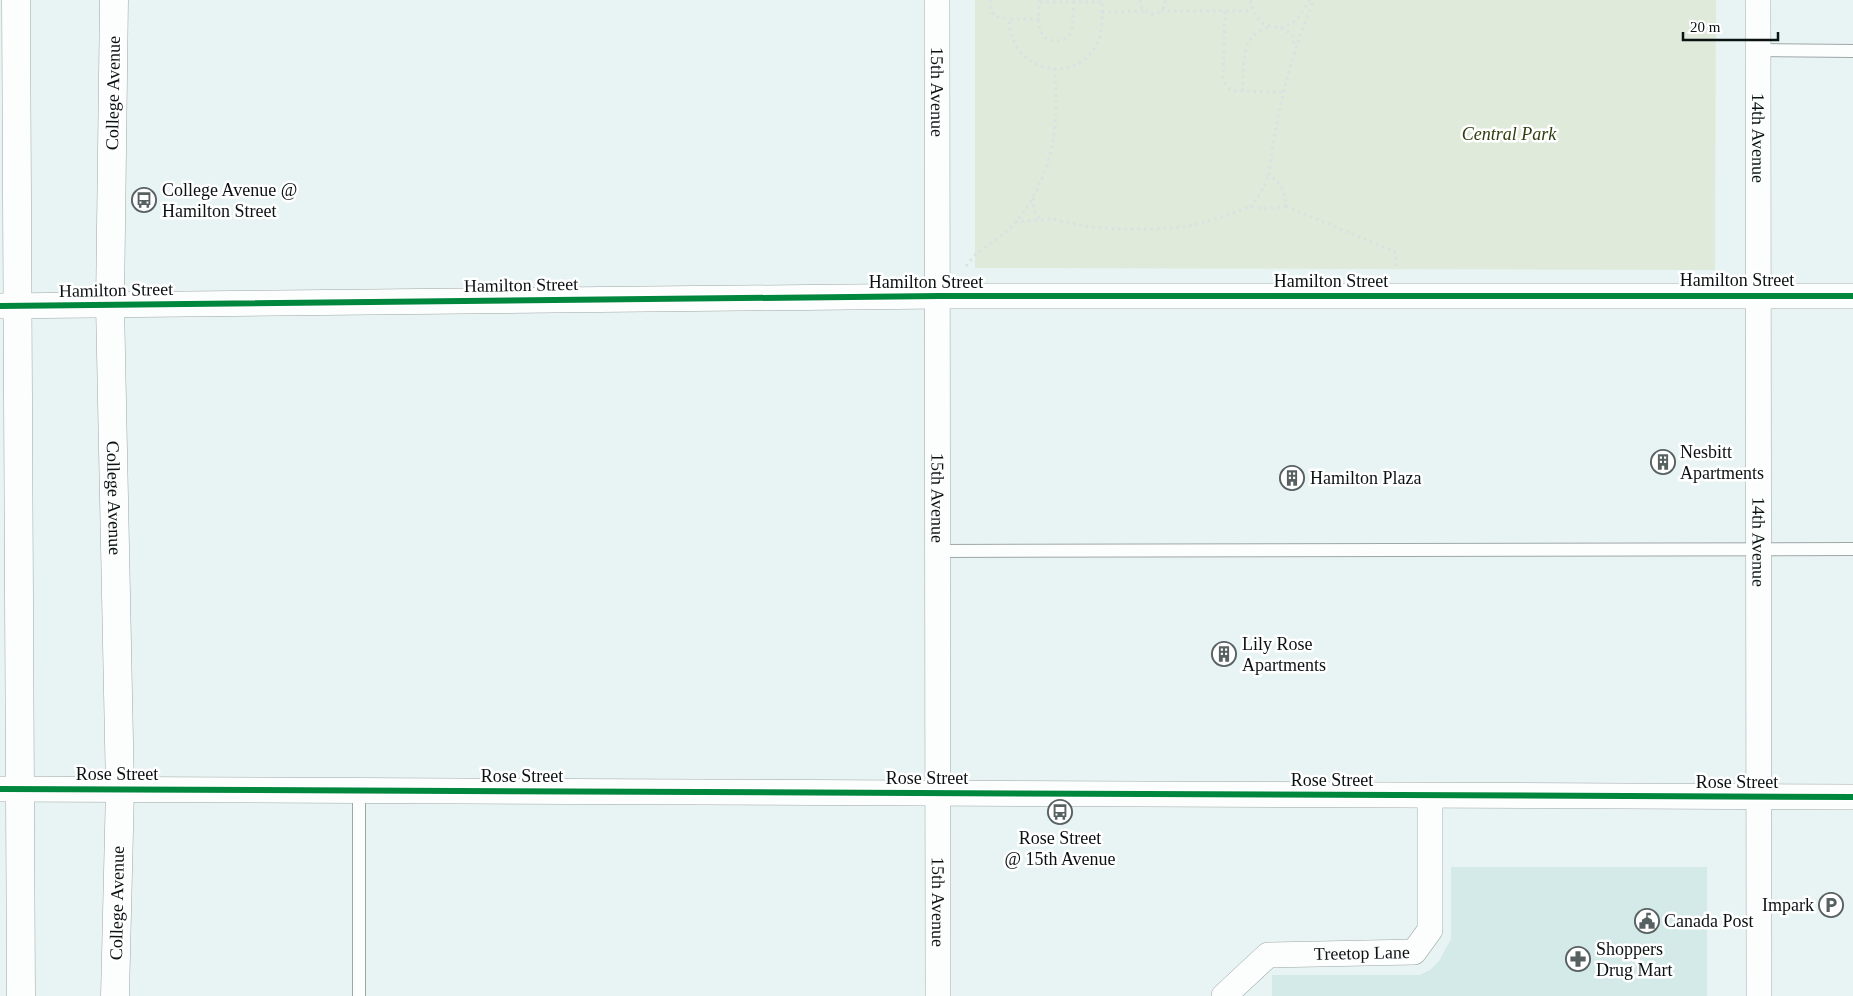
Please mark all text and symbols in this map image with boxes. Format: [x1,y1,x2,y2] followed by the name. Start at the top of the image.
[1683,10,1778,42] scale bar
[1690,19,1721,35] text: 20 m
[102,36,124,150] street label: College Avenue
[927,47,947,137] street label: 15th Avenue
[1748,93,1768,183] street label: 14th Avenue
[1462,124,1557,144] park label: Central Park
[162,180,297,221] place label: College Avenue @ Hamilton Street
[131,187,157,213] bus stop icon: College Avenue @ Hamilton Street
[1680,270,1794,290] street label: Hamilton Street
[1274,271,1388,291] street label: Hamilton Street
[869,272,983,292] street label: Hamilton Street
[464,274,578,296] street label: Hamilton Street
[59,279,173,301] street label: Hamilton Street
[103,441,125,555] street label: College Avenue
[1680,442,1764,483] place label: Nesbitt Apartments
[1650,449,1676,475] building icon: Nesbitt Apartments
[927,453,948,543] street label: 15th Avenue
[1279,465,1305,491] building icon: Hamilton Plaza
[1310,468,1421,488] place label: Hamilton Plaza
[1748,497,1769,587] street label: 14th Avenue
[1242,634,1326,675] place label: Lily Rose Apartments
[1211,641,1237,667] building icon: Lily Rose Apartments
[76,764,158,784] street label: Rose Street
[481,766,563,786] street label: Rose Street
[886,768,968,788] street label: Rose Street
[1291,770,1373,790] street label: Rose Street
[1696,772,1778,792] street label: Rose Street
[1047,799,1073,825] bus stop icon: Rose Street @ 15th Avenue
[1004,828,1116,869] place label: Rose Street @ 15th Avenue
[106,846,128,960] street label: College Avenue
[928,857,948,947] street label: 15th Avenue
[1818,892,1844,918] parking icon: Impark
[1762,895,1814,915] place label: Impark
[1634,908,1660,934] public building icon: Canada Post
[1664,911,1754,931] place label: Canada Post
[1596,939,1672,980] place label: Shoppers Drug Mart
[1314,942,1410,964] street label: Treetop Lane
[1565,946,1591,972] pharmacy icon: Shoppers Drug Mart

